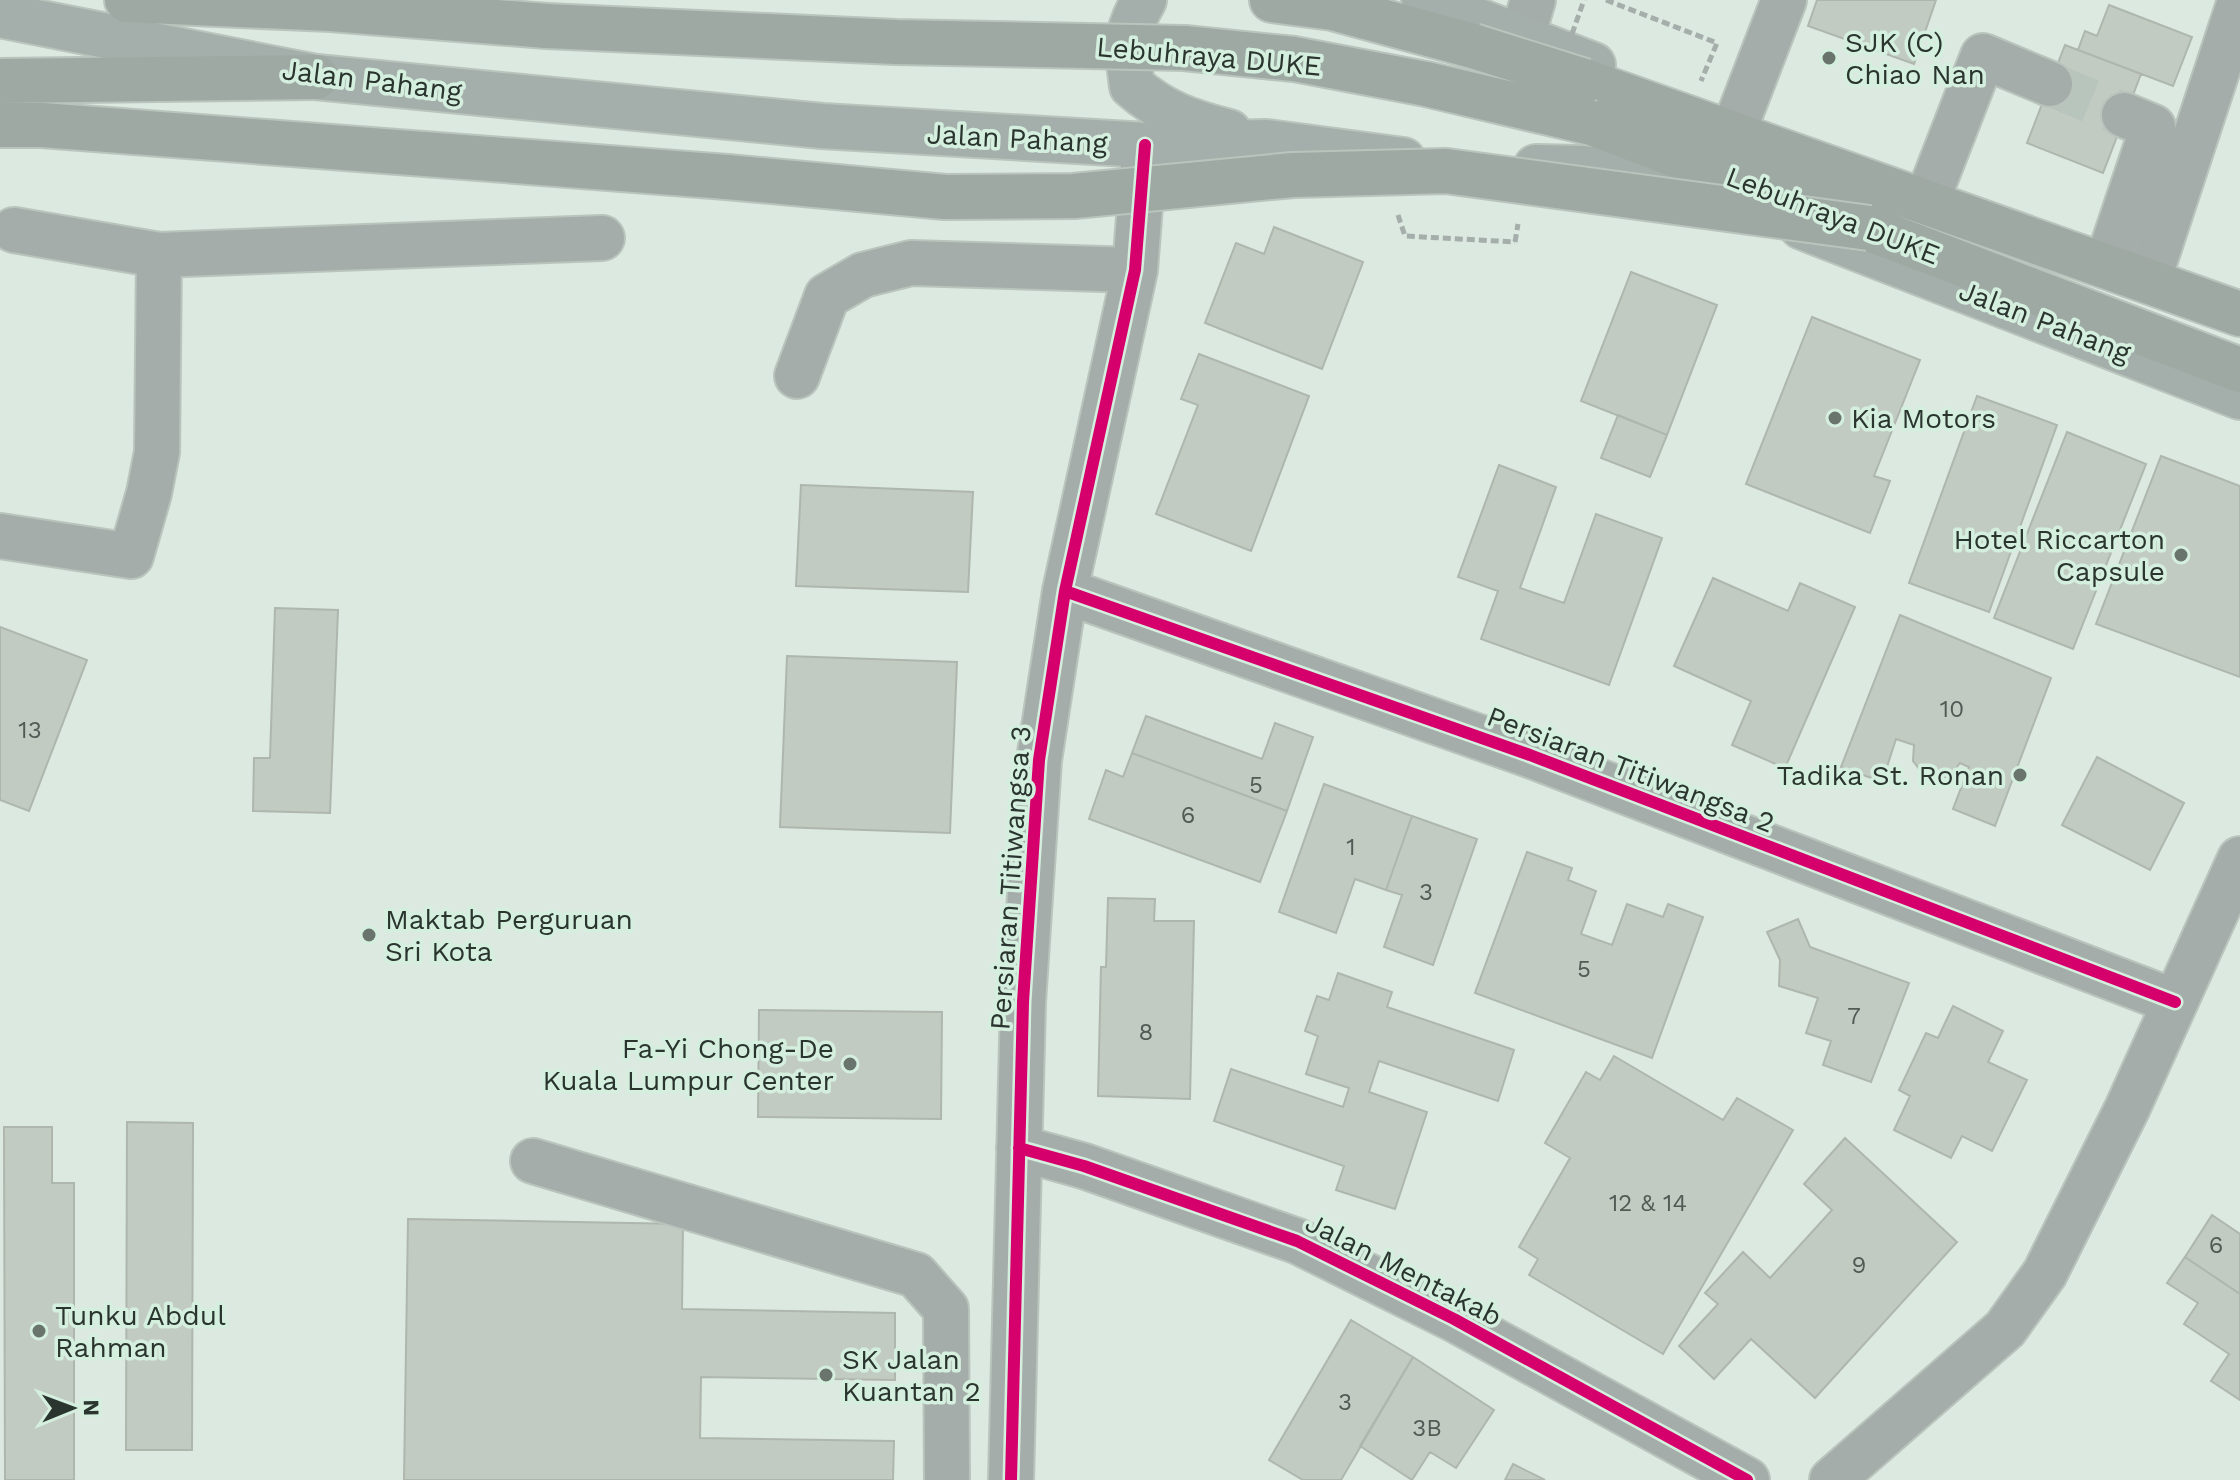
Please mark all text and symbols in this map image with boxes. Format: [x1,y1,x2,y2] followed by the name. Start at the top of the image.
[1845,26,1985,91] place label: SJK (C) Chiao Nan
[1095,30,1323,83] street label: Lebuhraya DUKE
[1820,49,1838,67] marker: SJK (C) Chiao Nan
[280,53,464,108] street label: Jalan Pahang
[926,117,1108,160] street label: Jalan Pahang
[1722,160,1944,271] street label: Lebuhraya DUKE
[1954,274,2135,369] street label: Jalan Pahang
[1851,402,1996,435] place label: Kia Motors
[1826,409,1844,427] marker: Kia Motors
[1954,523,2165,588] place label: Hotel Riccarton Capsule
[2172,546,2190,564] marker: Hotel Riccarton Capsule
[1940,695,1964,723] house number: 10
[1483,699,1779,840] street label: Persiaran Titiwangsa 2
[18,716,42,744] house number: 13
[983,725,1038,1031] street label: Persiaran Titiwangsa 3
[1777,759,2004,792] place label: Tadika St. Ronan
[2011,766,2029,784] marker: Tadika St. Ronan
[1249,771,1263,799] house number: 5
[1181,801,1195,829] house number: 6
[1346,833,1356,861] house number: 1
[1419,878,1433,906] house number: 3
[385,903,633,968] place label: Maktab Perguruan Sri Kota
[360,926,378,944] marker: Maktab Perguruan Sri Kota
[1577,955,1591,983] house number: 5
[1847,1002,1861,1030] house number: 7
[1139,1018,1153,1046] house number: 8
[543,1032,834,1097] place label: Fa-Yi Chong-De Kuala Lumpur Center
[841,1055,859,1073] marker: Fa-Yi Chong-De Kuala Lumpur Center
[1609,1189,1687,1217] house number: 12 & 14
[1300,1206,1508,1333] street label: Jalan Mentakab
[2209,1231,2223,1259] house number: 6
[1852,1251,1866,1279] house number: 9
[55,1299,226,1364] place label: Tunku Abdul Rahman
[30,1322,48,1340] marker: Tunku Abdul Rahman
[842,1343,981,1408] place label: SK Jalan Kuantan 2
[817,1366,835,1384] marker: SK Jalan Kuantan 2
[32,1368,112,1448] north arrow
[1338,1388,1352,1416] house number: 3
[79,1399,104,1416] text: N
[1412,1414,1442,1442] house number: 3B

